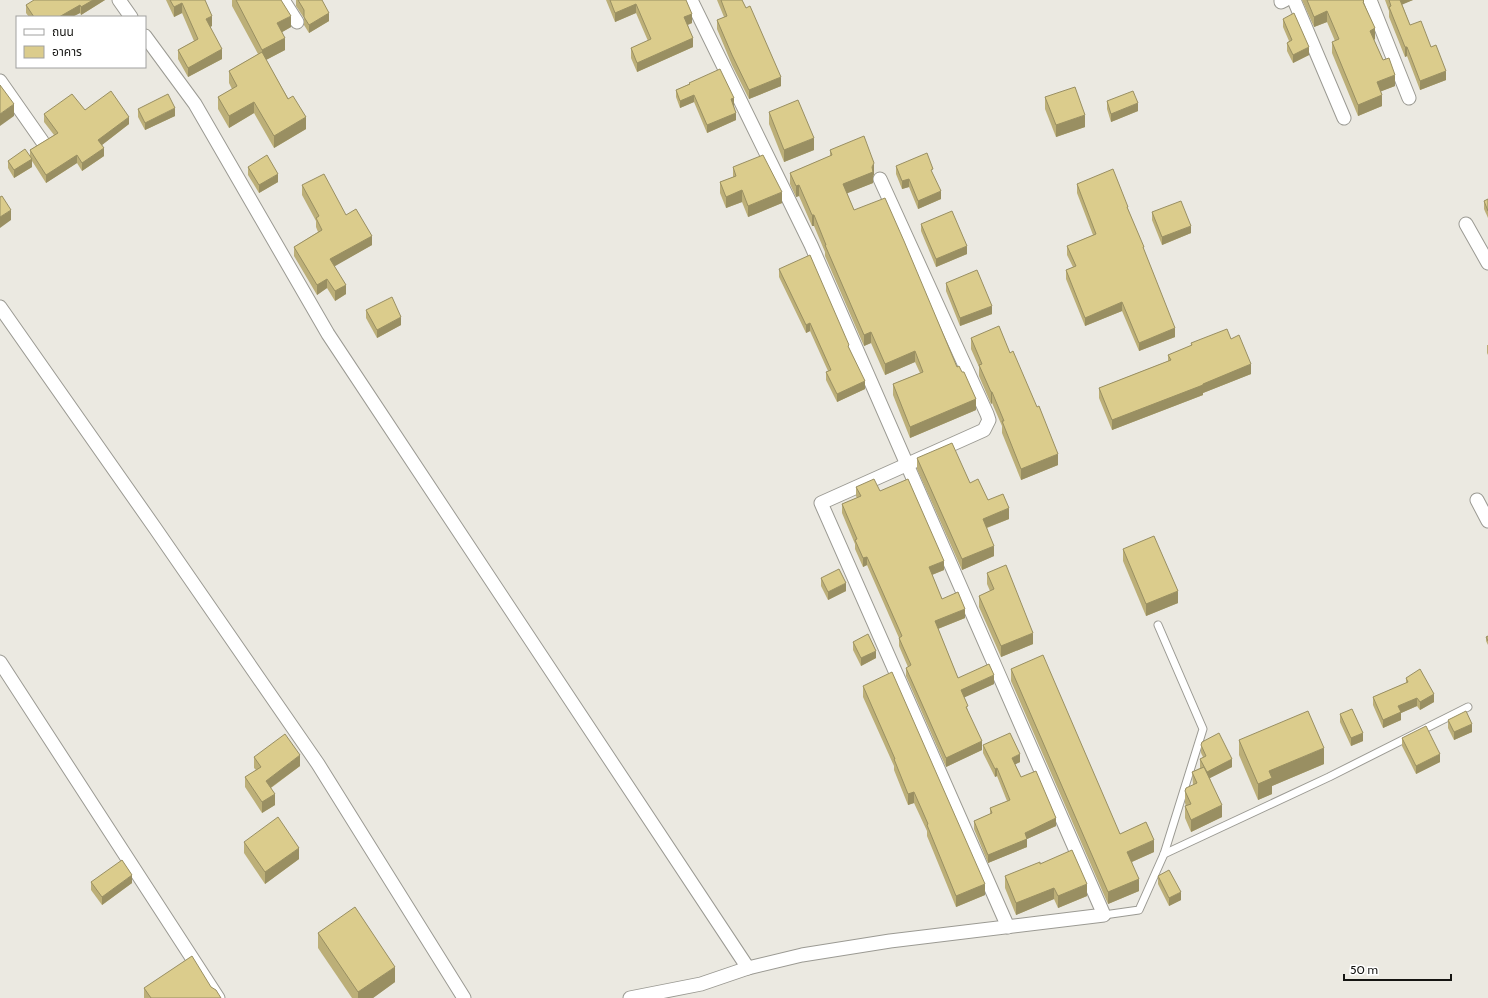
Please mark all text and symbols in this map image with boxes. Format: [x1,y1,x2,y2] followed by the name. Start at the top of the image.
[16,16,146,68] legend
[52,24,74,39] text: ถนน
[52,44,82,59] text: อาคาร
[1344,956,1451,982] scale bar
[1350,962,1378,977] text: 50 m

